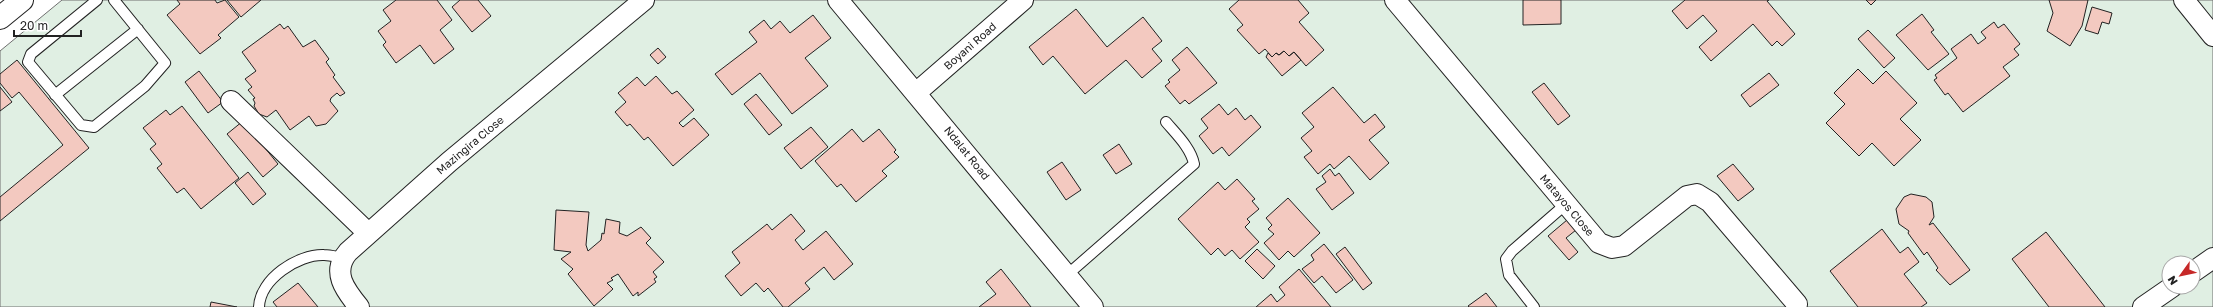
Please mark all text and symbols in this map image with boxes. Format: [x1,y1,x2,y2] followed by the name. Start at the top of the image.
[14,12,81,38] scale bar
[20,18,48,33] text: 20 m
[941,19,999,72] street label: Boyani Road
[433,113,506,176] street label: Mazingira Close
[942,123,993,182] street label: Ndalat Road
[1538,171,1597,238] street label: Matayos Close
[2161,255,2201,295] north arrow
[2164,274,2180,288] text: N

